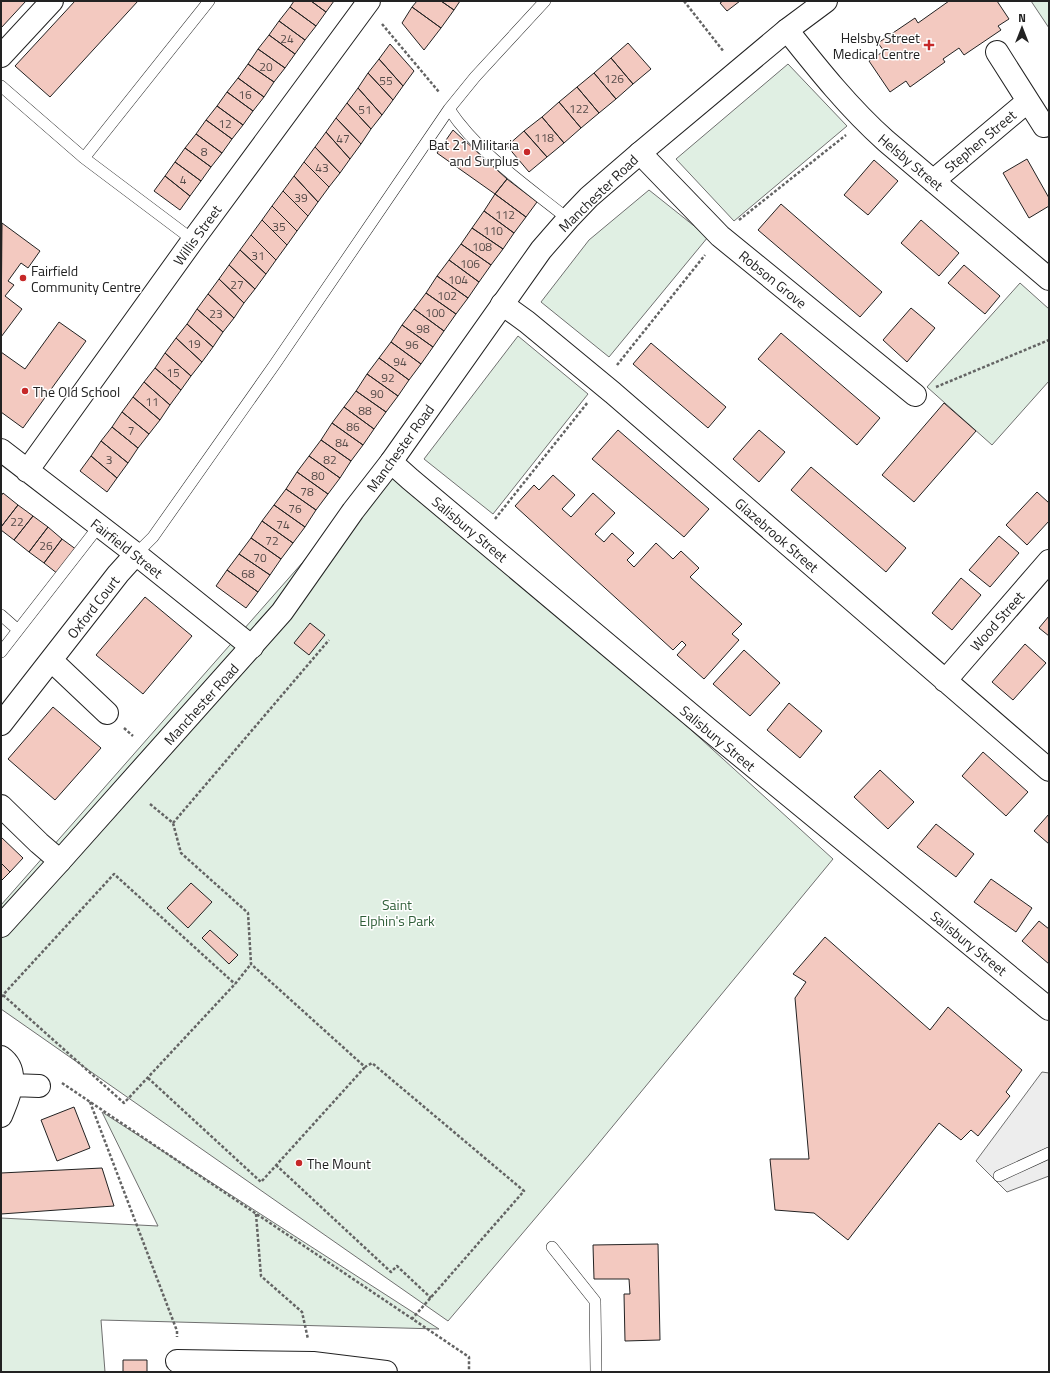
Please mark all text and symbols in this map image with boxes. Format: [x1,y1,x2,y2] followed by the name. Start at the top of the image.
[1002,8,1042,48] north arrow
[1018,10,1026,26] text: N
[833,27,920,64] place label: Helsby Street Medical Centre
[280,29,294,48] house number: 24
[923,39,935,51] marker: Helsby Street Medical Centre
[259,57,273,76] house number: 20
[604,69,624,88] house number: 126
[379,71,393,90] house number: 55
[238,85,252,104] house number: 16
[569,99,589,118] house number: 122
[358,100,372,119] house number: 51
[940,105,1021,177] street label: Stephen Street
[218,114,232,133] house number: 12
[534,128,554,147] house number: 118
[874,128,948,196] street label: Helsby Street
[336,129,350,148] house number: 47
[429,134,519,171] place label: Bat 21 Militaria and Surplus
[201,142,208,161] house number: 8
[522,147,532,157] marker: Bat 21 Militaria and Surplus
[553,149,643,237] street label: Manchester Road
[315,158,329,177] house number: 43
[180,170,187,189] house number: 4
[294,188,308,207] house number: 39
[168,200,226,270] street label: Willis Street
[495,205,515,224] house number: 112
[272,217,286,236] house number: 35
[483,221,503,240] house number: 110
[472,237,492,256] house number: 108
[735,245,811,313] street label: Robson Grove
[251,246,265,265] house number: 31
[460,254,480,273] house number: 106
[31,260,141,297] place label: Fairfield Community Centre
[448,270,468,289] house number: 104
[18,273,28,283] marker: Fairfield Community Centre
[230,275,244,294] house number: 27
[437,286,457,305] house number: 102
[425,303,445,322] house number: 100
[209,304,223,323] house number: 23
[416,319,430,338] house number: 98
[187,334,201,353] house number: 19
[405,335,419,354] house number: 96
[393,352,407,371] house number: 94
[166,363,180,382] house number: 15
[381,368,395,387] house number: 92
[33,381,120,402] place label: The Old School
[370,384,384,403] house number: 90
[20,386,30,396] marker: The Old School
[145,392,159,411] house number: 11
[361,400,439,496] street label: Manchester Road
[358,401,372,420] house number: 88
[346,417,360,436] house number: 86
[128,421,134,440] house number: 7
[335,433,349,452] house number: 84
[106,450,112,469] house number: 3
[323,450,337,469] house number: 82
[311,466,325,485] house number: 80
[300,482,314,501] house number: 78
[428,491,512,567] street label: Salisbury Street
[730,493,824,577] street label: Glazebrook Street
[288,499,302,518] house number: 76
[10,512,24,531] house number: 22
[86,513,168,583] street label: Fairfield Street
[276,515,290,534] house number: 74
[265,531,279,550] house number: 72
[39,536,53,555] house number: 26
[253,548,267,567] house number: 70
[241,564,255,583] house number: 68
[62,571,124,643] street label: Oxford Court
[965,586,1029,656] street label: Wood Street
[158,658,244,750] street label: Manchester Road
[676,700,760,776] street label: Salisbury Street
[359,894,435,931] park label: Saint Elphin's Park
[926,906,1012,980] street label: Salisbury Street
[307,1153,371,1174] place label: The Mount
[294,1158,304,1168] marker: The Mount

